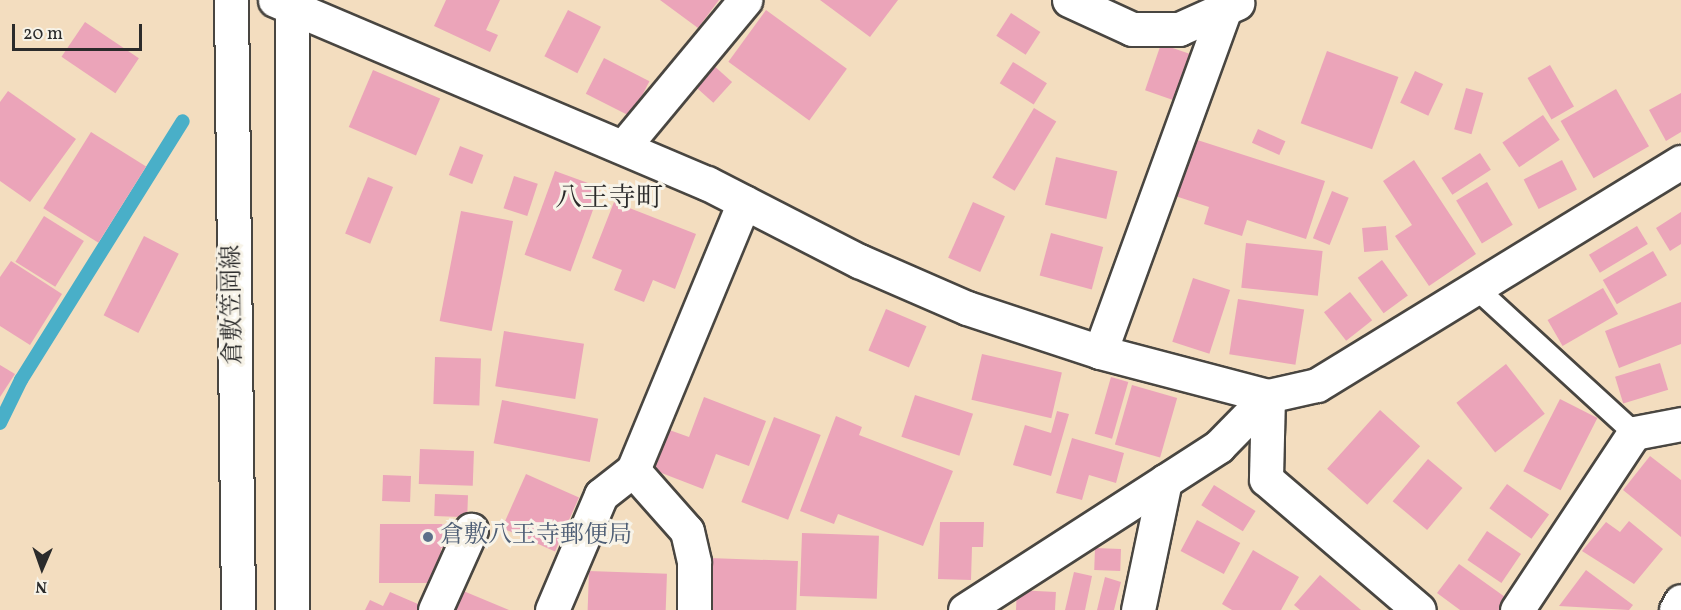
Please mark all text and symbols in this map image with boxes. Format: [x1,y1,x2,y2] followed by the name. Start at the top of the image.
[15,12,146,50] scale bar
[23,22,63,47] text: 20 m
[555,184,663,216] district label: 八王寺町
[219,245,249,365] street label: 倉敷笠岡線
[440,523,632,551] place label: 倉敷八王寺郵便局
[421,530,435,544] marker: 倉敷八王寺郵便局
[12,538,72,598] north arrow
[35,575,48,597] text: N

